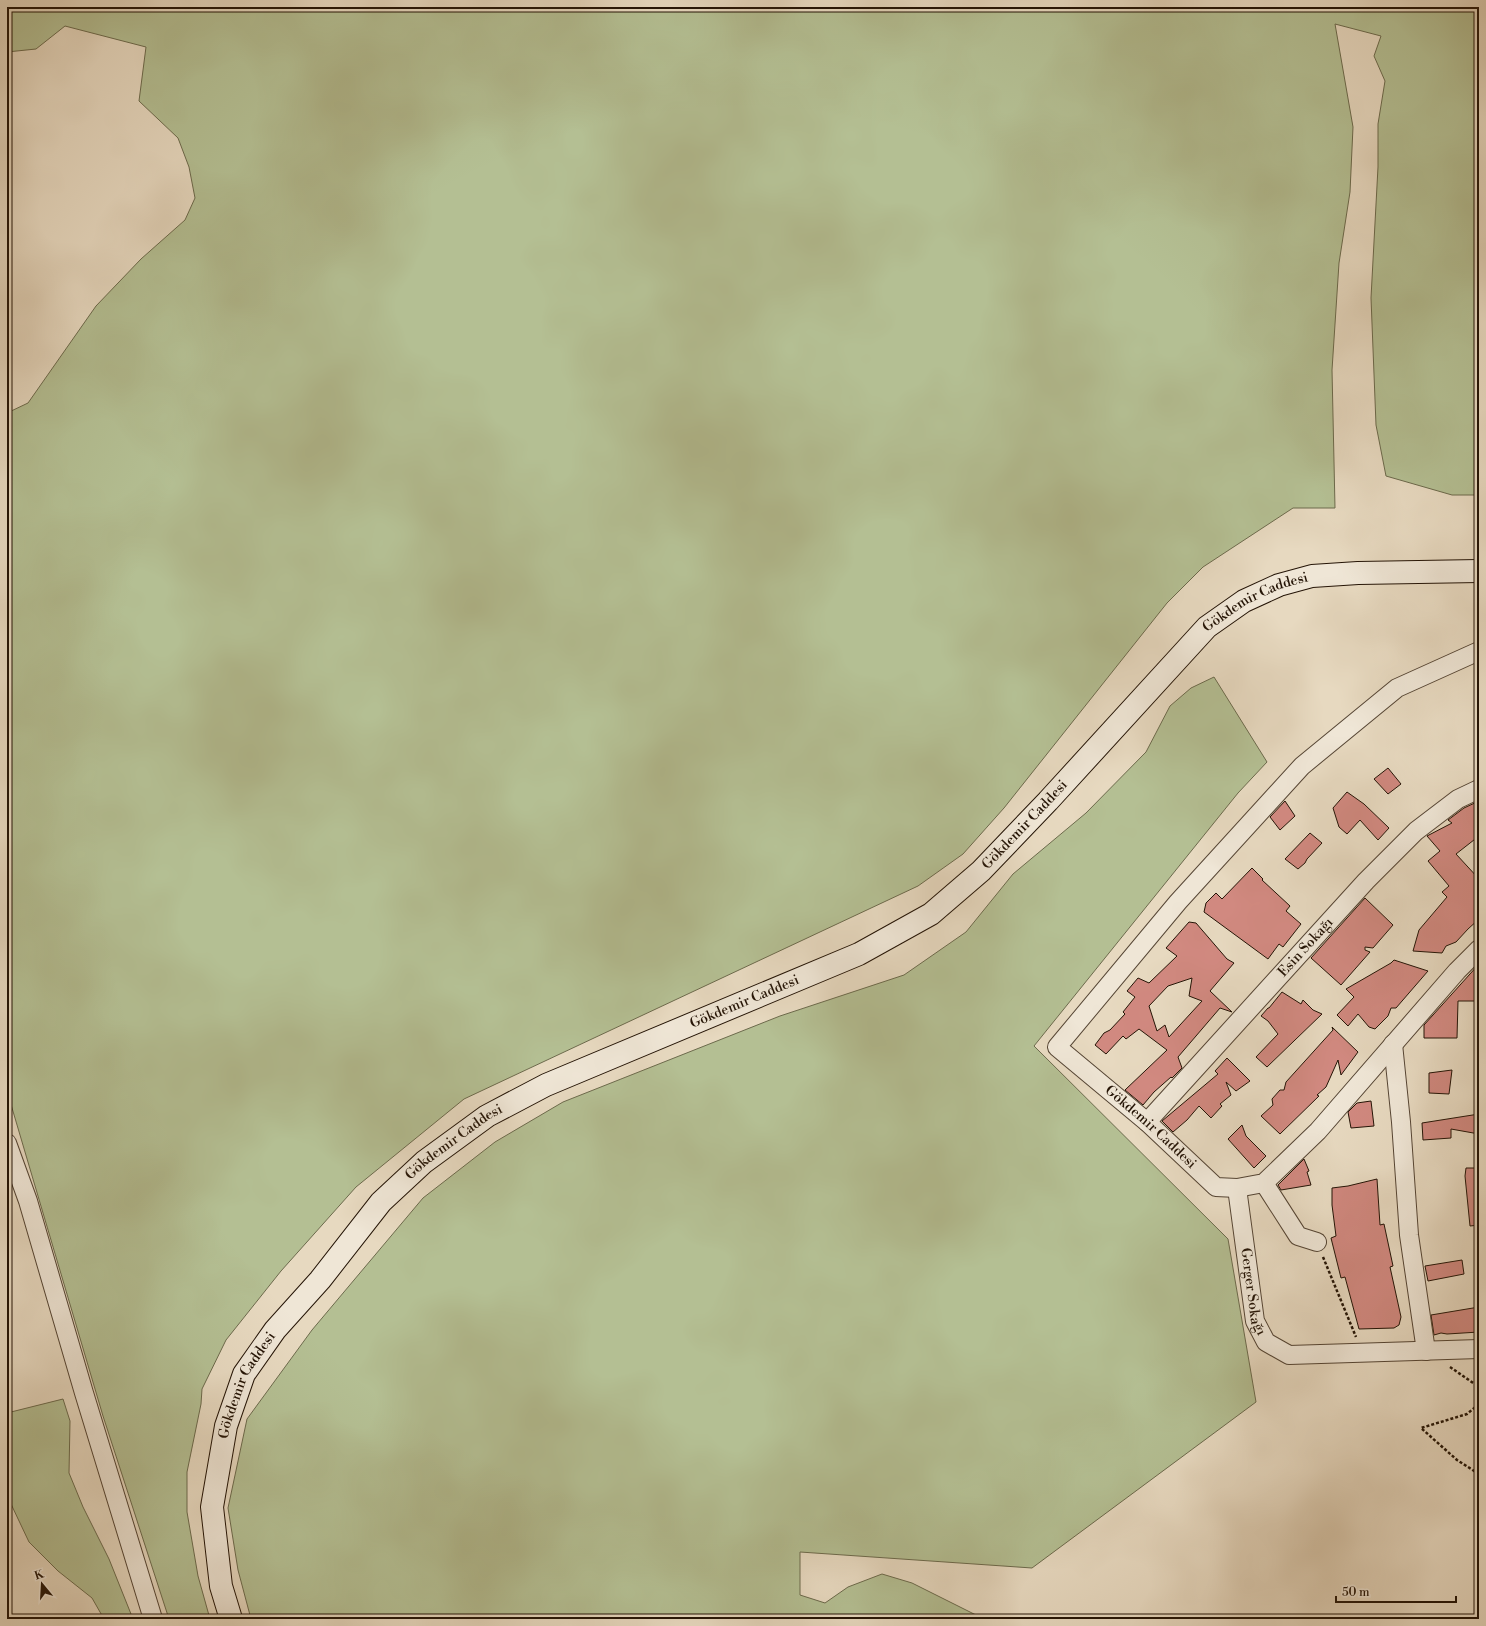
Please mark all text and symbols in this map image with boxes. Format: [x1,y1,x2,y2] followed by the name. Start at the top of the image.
[1199,568,1310,636] street label: Gökdemir Caddesi
[978,776,1072,873] street label: Gökdemir Caddesi
[1274,913,1338,981] street label: Esin Sokağı
[687,971,802,1033] street label: Gökdemir Caddesi
[1101,1082,1200,1173] street label: Gökdemir Caddesi
[401,1100,506,1184] street label: Gökdemir Caddesi
[1236,1247,1270,1339] street label: Gerger Sokağı
[215,1328,280,1440] street label: Gökdemir Caddesi
[22,1564,62,1604] north arrow
[33,1567,47,1583] text: K
[1336,1578,1456,1604] scale bar
[1342,1585,1370,1600] text: 50 m

